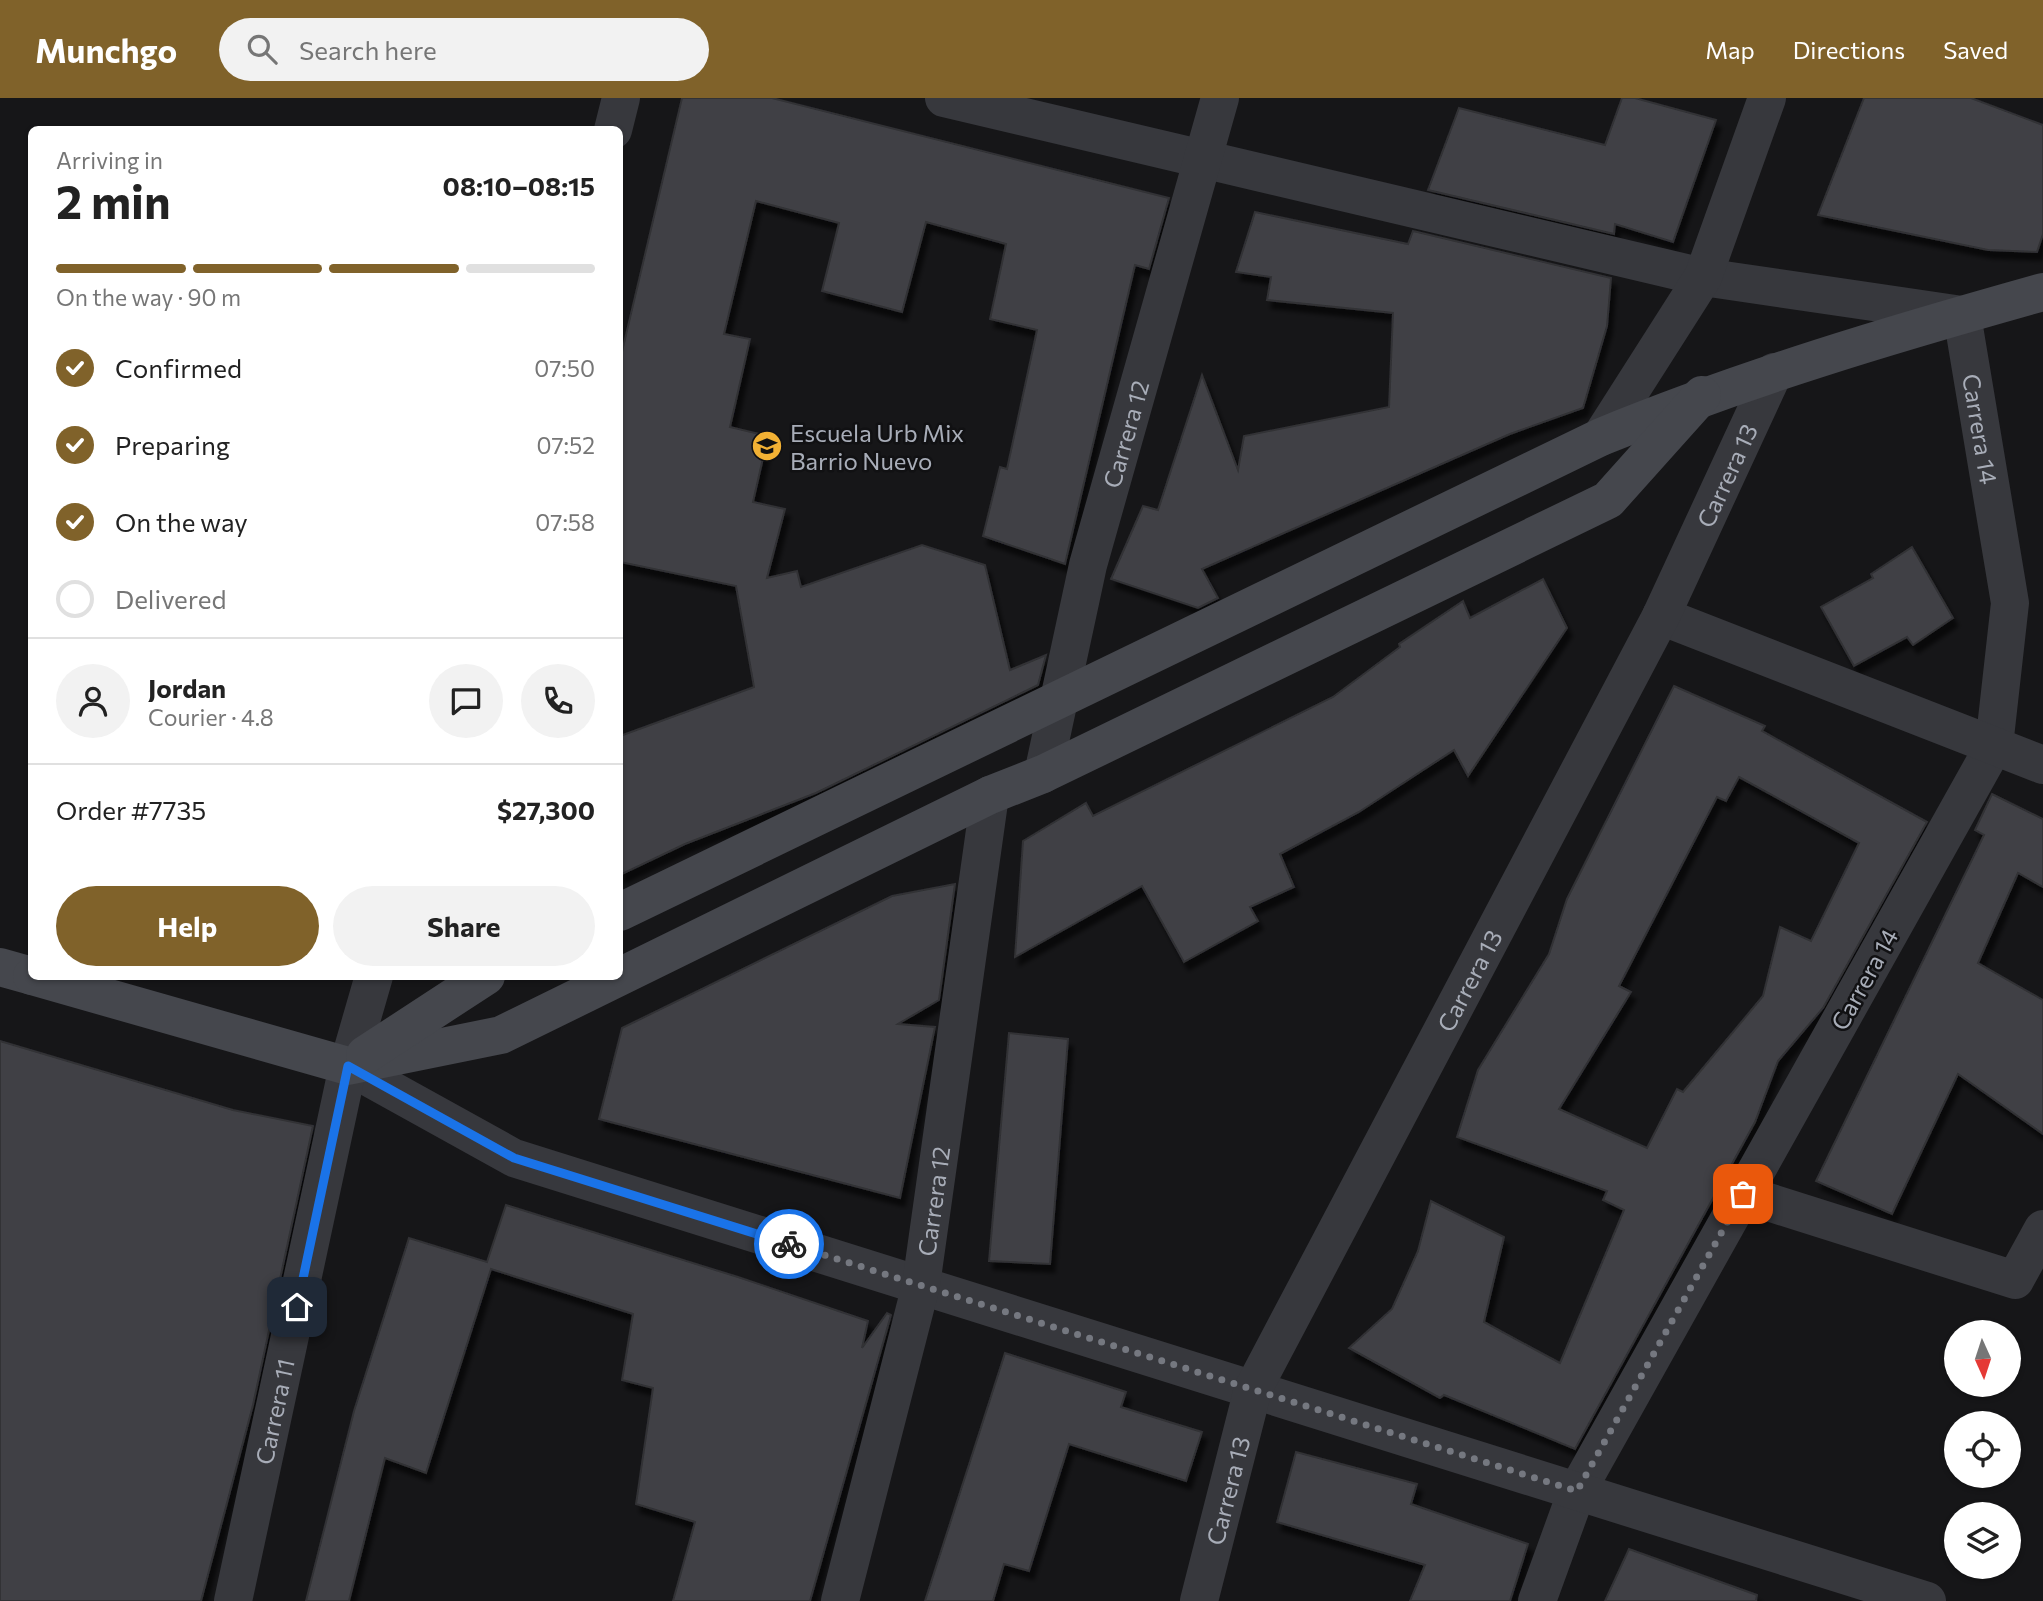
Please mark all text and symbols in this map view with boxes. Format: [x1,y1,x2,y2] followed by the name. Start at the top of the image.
[219,18,709,81] search box
[35,29,177,70] text: Munchgo
[243,30,281,68] icon: search
[299,34,437,65] text: Search here
[1705,35,1755,64] text: Map
[1793,35,1905,64] text: Directions
[1943,35,2008,64] text: Saved
[56,146,163,174] text: Arriving in
[443,170,595,201] text: 08:10–08:15
[56,172,171,228] text: 2 min
[56,283,241,311] text: On the way · 90 m
[56,349,94,387] icon: check
[115,352,242,383] text: Confirmed
[534,354,595,382] text: 07:50
[1957,371,2004,486] street label: Carrera 14
[1096,377,1154,491] street label: Carrera 12
[790,418,964,475] place label: Escuela Urb Mix Barrio Nuevo
[1690,419,1763,532] street label: Carrera 13
[56,426,94,464] icon: check
[115,429,230,460] text: Preparing
[750,429,784,463] school or university icon: Escuela Urb Mix Barrio Nuevo
[537,431,595,459] text: 07:52
[56,503,94,541] icon: check
[115,506,248,537] text: On the way
[535,508,595,536] text: 07:58
[115,583,226,614] text: Delivered
[56,664,130,738] button: person
[429,664,503,738] button: chat
[521,664,595,738] button: phone
[148,672,226,703] text: Jordan
[148,703,274,731] text: Courier · 4.8
[56,794,206,825] text: Order #7735
[497,794,595,825] text: $27,300
[56,886,319,966] button: Help
[333,886,595,966] button: Share
[1824,923,1904,1035] street label: Carrera 14
[1430,924,1507,1036] street label: Carrera 13
[911,1144,955,1258] street label: Carrera 12
[1713,1164,1773,1224] pin
[1724,1175,1762,1213] icon: bag
[754,1209,824,1279] courier
[770,1225,808,1263] icon: bike
[267,1277,327,1337] pin
[278,1288,316,1326] icon: home
[1944,1320,2021,1396] north arrow
[1944,1320,2021,1579] map controls
[248,1356,299,1467] street label: Carrera 11
[1944,1411,2021,1488] button: locate
[1199,1433,1255,1548] street label: Carrera 13
[1944,1502,2021,1579] button: layers

